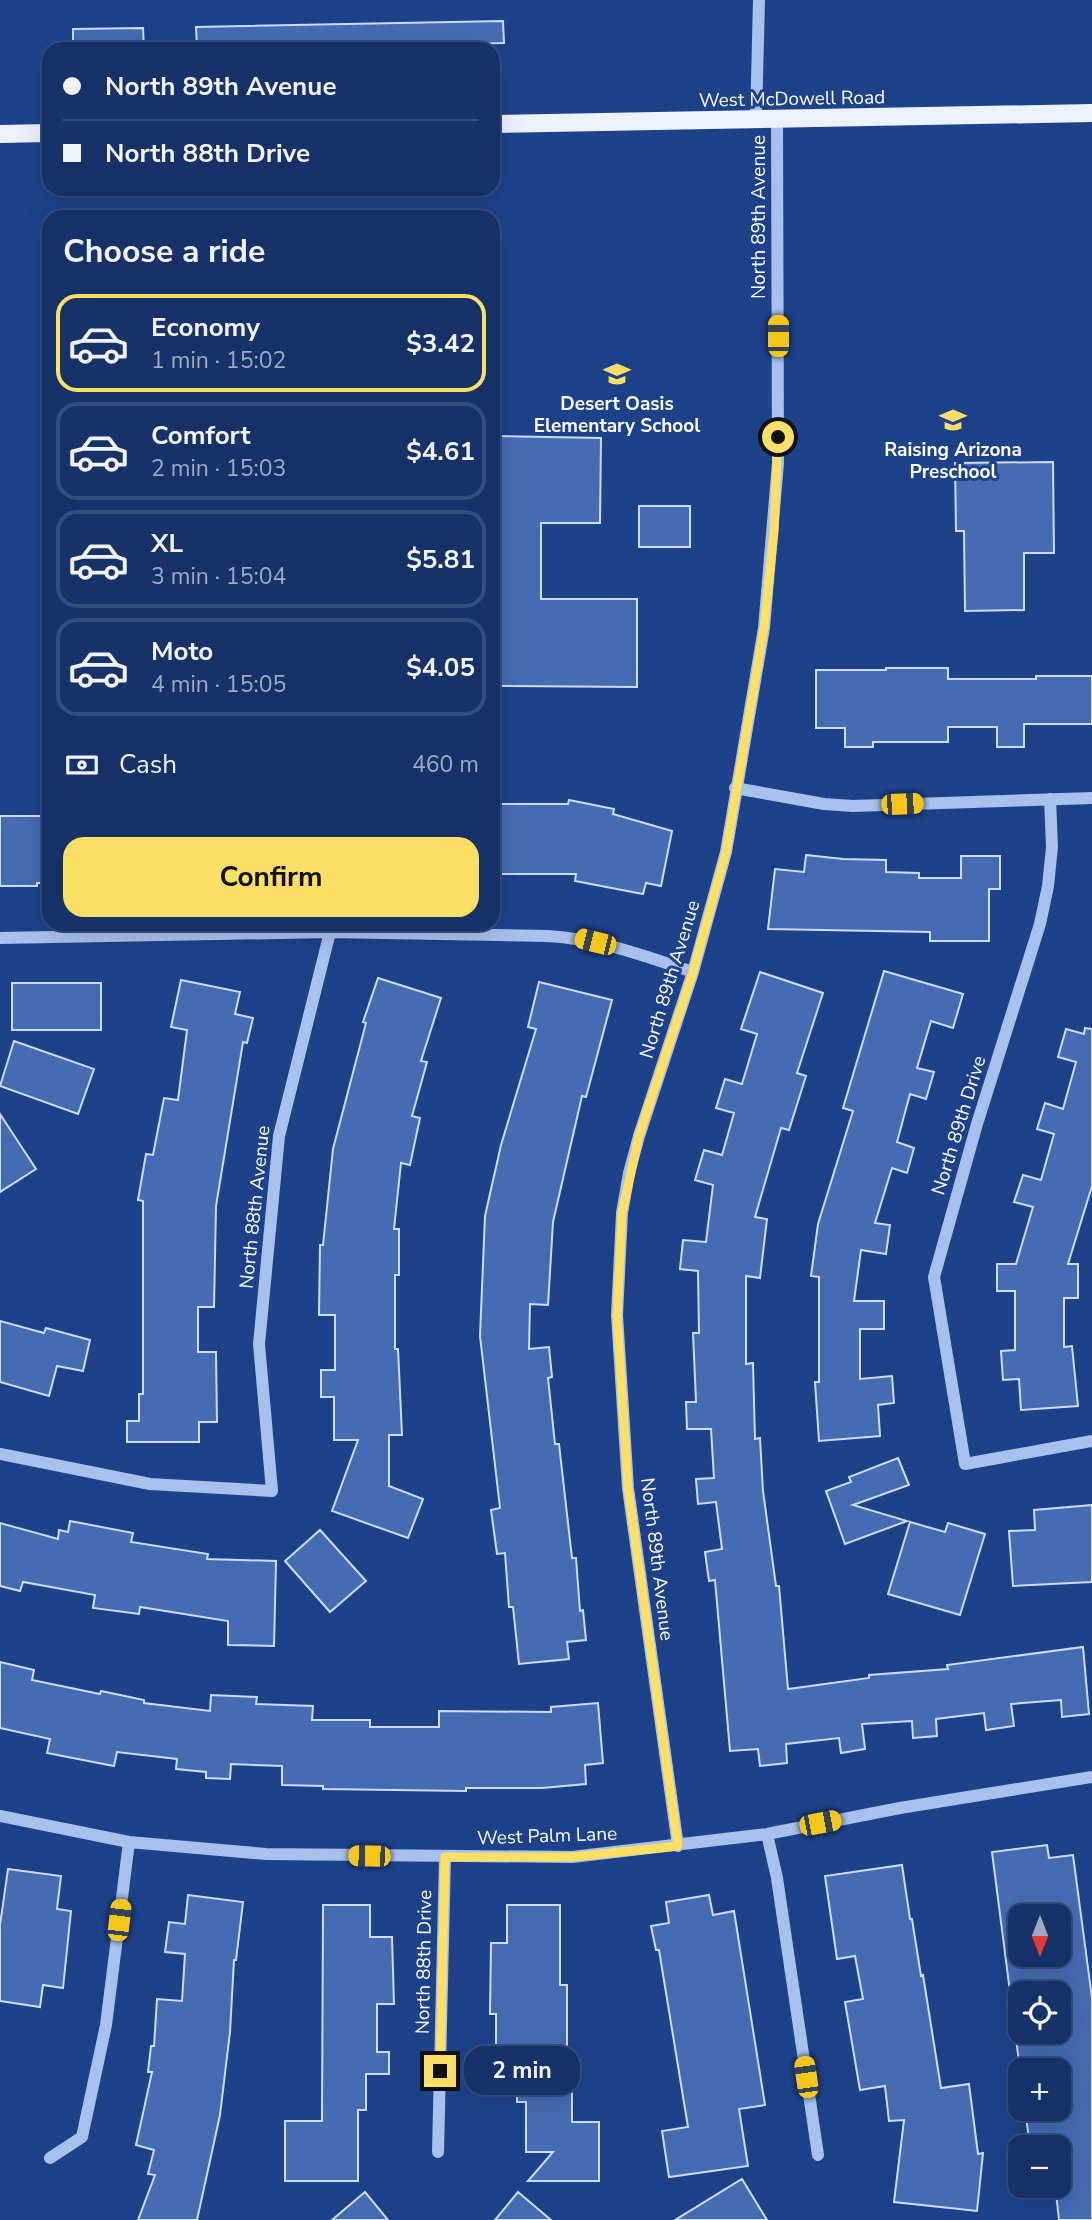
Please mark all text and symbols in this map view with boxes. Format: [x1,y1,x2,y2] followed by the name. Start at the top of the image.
[105,69,336,104] text: North 89th Avenue
[699,84,885,114] street label: West McDowell Road
[746,135,772,299] street label: North 89th Avenue
[105,136,310,171] text: North 88th Drive
[63,230,265,273] text: Choose a ride
[151,310,260,345] text: Economy
[67,312,130,375] icon: car
[768,315,789,357] car
[406,326,475,361] text: $3.42
[151,345,286,376] text: 1 min · 15:02
[602,359,632,389] school or university icon: Desert Oasis Elementary School
[534,391,700,439] place label: Desert Oasis Elementary School
[938,405,968,435] school or university icon: Raising Arizona Preschool
[151,418,251,453] text: Comfort
[67,420,130,483] icon: car
[762,421,794,453] route start
[406,434,475,469] text: $4.61
[884,437,1022,485] place label: Raising Arizona Preschool
[151,453,286,484] text: 2 min · 15:03
[151,526,183,561] text: XL
[67,528,130,591] icon: car
[406,542,475,577] text: $5.81
[151,561,286,592] text: 3 min · 15:04
[151,634,213,669] text: Moto
[67,636,130,699] icon: car
[406,650,475,685] text: $4.05
[151,669,286,700] text: 4 min · 15:05
[63,746,101,784] icon: cash
[119,747,177,782] text: Cash
[412,749,479,780] text: 460 m
[881,793,924,815] car
[63,837,479,917] button: Confirm
[634,897,706,1062] street label: North 89th Avenue
[573,927,618,957] car
[925,1052,993,1198] street label: North 89th Drive
[233,1124,276,1290] street label: North 88th Avenue
[634,1476,680,1642] street label: North 89th Avenue
[798,1809,843,1837] car
[477,1821,618,1851] street label: West Palm Lane
[348,1845,391,1867] car
[410,1890,438,2034] street label: North 88th Drive
[107,1898,132,1942] car
[1008,1904,1071,1967] north arrow
[1008,1904,1071,2198] map controls
[1008,1981,1071,2044] button: locate
[464,2046,580,2096] callout: 2 min
[424,2055,456,2087] route end
[492,2055,552,2086] text: 2 min
[793,2055,820,2099] car
[1008,2058,1071,2121] button: +
[1008,2135,1071,2198] button: −

